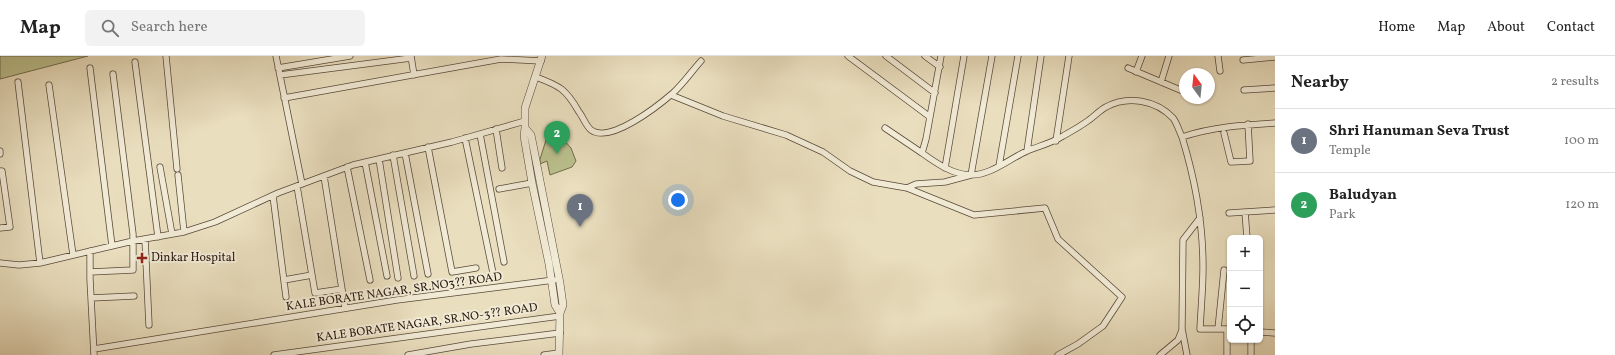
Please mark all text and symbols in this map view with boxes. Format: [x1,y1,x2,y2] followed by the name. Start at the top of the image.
[85,10,365,46] search box
[20,15,61,41] text: Map
[99,17,121,39] icon: search
[131,17,208,38] text: Search here
[1378,18,1415,37] text: Home
[1437,18,1465,37] text: Map
[1487,18,1525,37] text: About
[1547,18,1595,37] text: Contact
[1179,68,1215,104] north arrow
[1291,71,1349,94] text: Nearby
[1551,73,1599,91] text: 2 results
[544,121,570,154] pin: 2
[1329,121,1509,142] text: Shri Hanuman Seva Trust
[1301,132,1307,150] text: 1
[1564,132,1599,150] text: 100 m
[1329,142,1371,160] text: Temple
[1329,185,1397,206] text: Baludyan
[668,190,688,210] your location
[567,194,593,227] pin: 1
[1301,196,1307,214] text: 2
[1565,196,1599,214] text: 120 m
[1329,206,1356,224] text: Park
[1227,235,1263,343] map controls
[1227,235,1263,271] button: +
[151,250,236,266] place label: Dinkar Hospital
[136,252,148,264] marker: Dinkar Hospital
[285,269,503,315] street label: KALE BORATE NAGAR, SR.NO3?? ROAD
[1227,271,1263,307] button: −
[315,300,539,346] street label: KALE BORATE NAGAR, SR.NO-3?? ROAD
[1227,307,1263,343] button: locate

